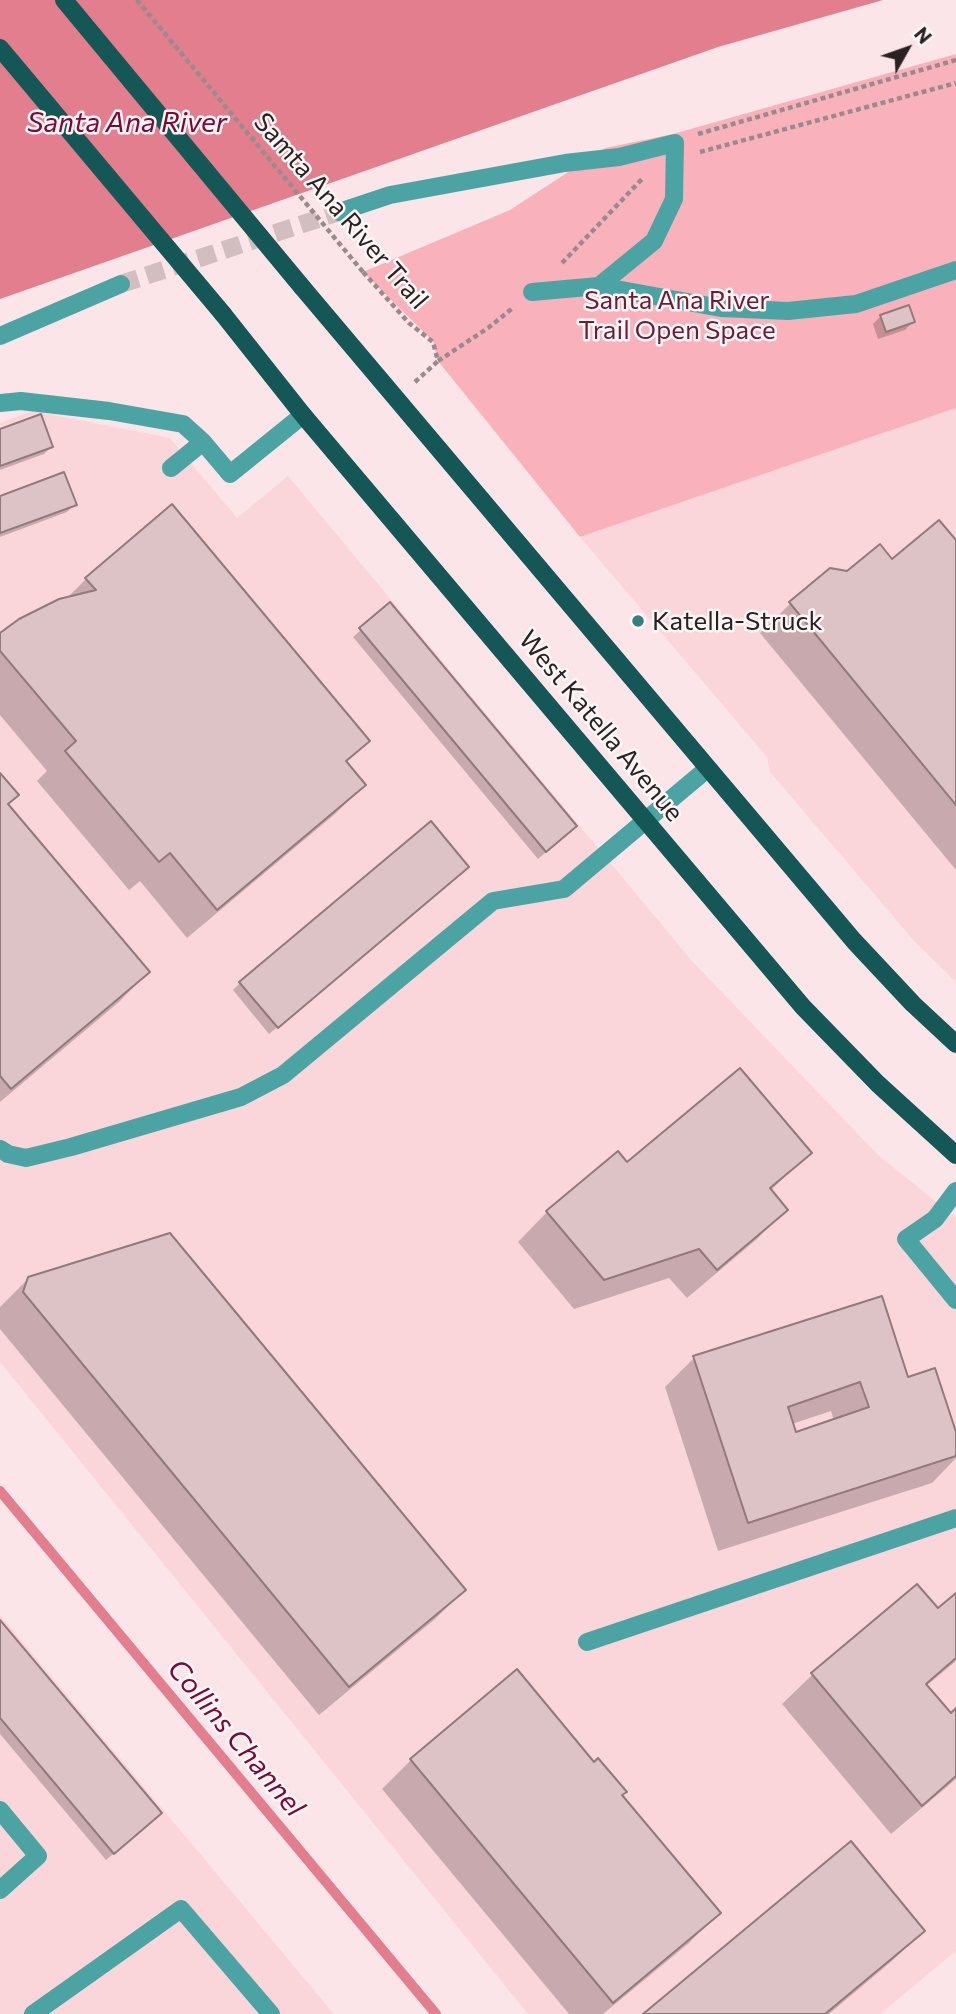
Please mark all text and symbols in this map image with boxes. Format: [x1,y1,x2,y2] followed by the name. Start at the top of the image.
[872,14,942,84] north arrow
[910,22,937,48] text: N
[27,106,227,140] water label: Santa Ana River
[247,107,435,315] street label: Samta Ana River Trail
[578,284,776,346] park label: Santa Ana River Trail Open Space
[652,605,823,637] place label: Katella-Struck
[630,613,646,629] marker: Katella-Struck
[512,624,690,828] street label: West Katella Avenue
[160,1652,312,1824] water label: Collins Channel

